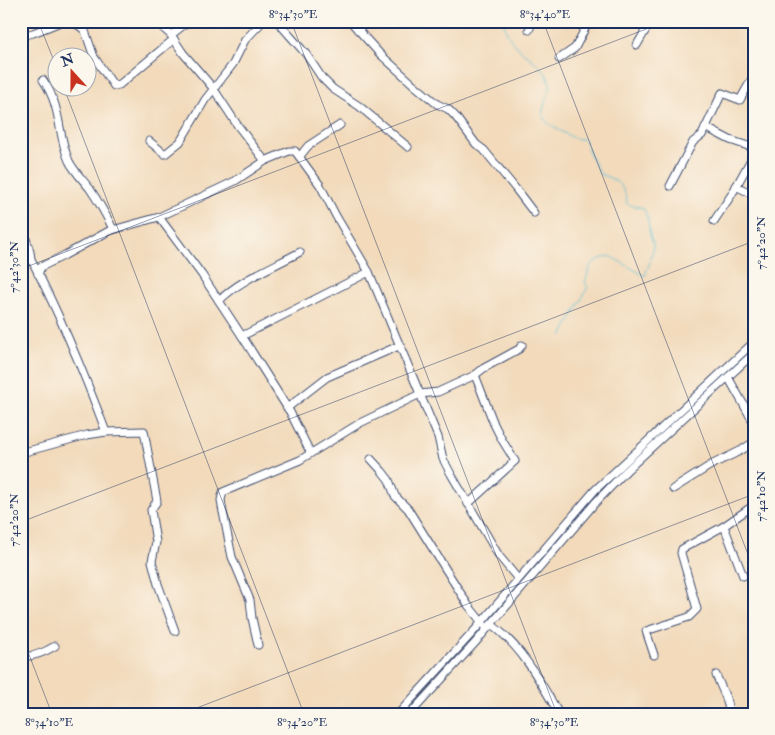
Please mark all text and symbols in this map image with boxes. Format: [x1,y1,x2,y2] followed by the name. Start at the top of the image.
[269,7,318,22] text: 8°34'30"E
[520,7,571,22] text: 8°34'40"E
[48,48,98,98] north arrow
[58,50,77,71] text: N
[754,216,769,270] text: 7°42'20"N
[7,241,22,293] text: 7°42'30"N
[754,470,769,522] text: 7°42'10"N
[7,493,22,547] text: 7°42'20"N
[25,715,73,730] text: 8°34'10"E
[277,715,327,730] text: 8°34'20"E
[530,715,579,730] text: 8°34'30"E

